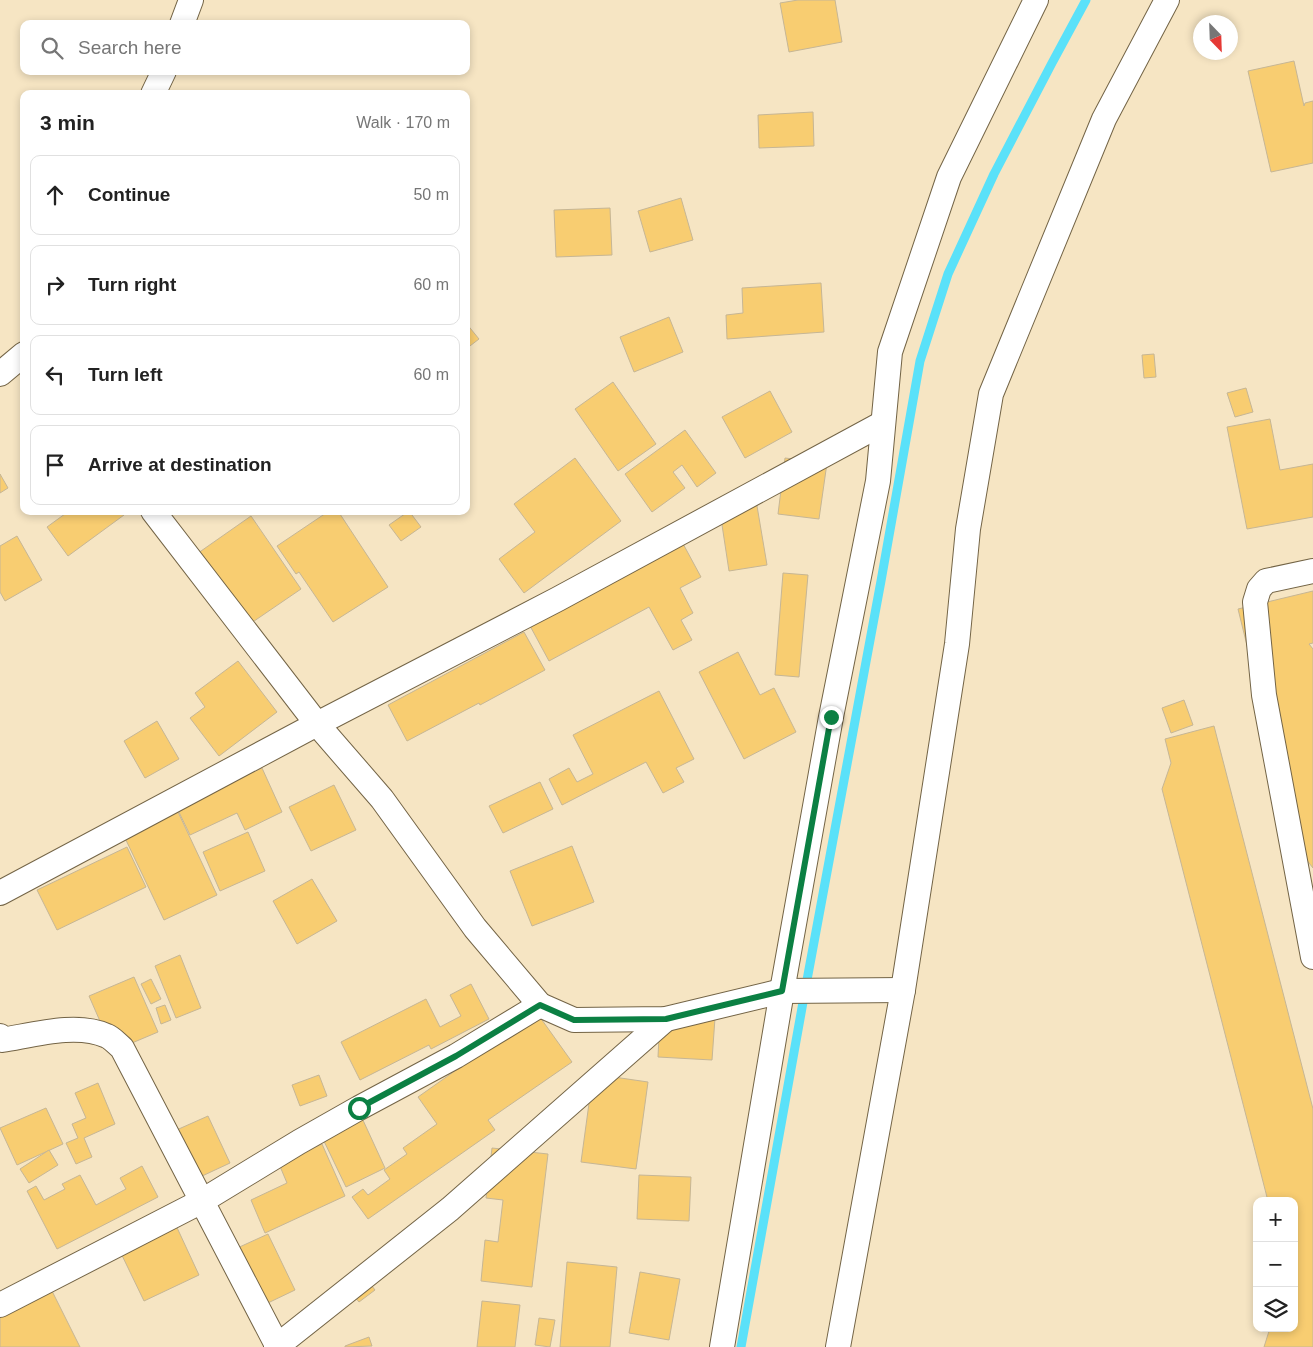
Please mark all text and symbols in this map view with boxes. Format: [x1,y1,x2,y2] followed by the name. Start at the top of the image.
[1193,15,1238,60] north arrow
[20,20,470,75] search box
[38,34,66,62] icon: search
[78,37,182,58] text: Search here
[40,111,95,134] text: 3 min
[356,114,450,131] text: Walk · 170 m
[41,181,69,209] icon: ahead
[88,184,170,205] text: Continue
[413,186,449,203] text: 50 m
[41,271,69,299] icon: right
[88,274,176,295] text: Turn right
[413,276,449,293] text: 60 m
[41,361,69,389] icon: left
[88,364,163,385] text: Turn left
[413,366,449,383] text: 60 m
[41,451,69,479] icon: arrive
[88,454,272,475] text: Arrive at destination
[820,706,843,729] route end
[348,1097,371,1120] route start
[1253,1197,1298,1332] map controls
[1253,1197,1298,1242] button: +
[1253,1242,1298,1287] button: −
[1253,1287,1298,1332] button: layers

